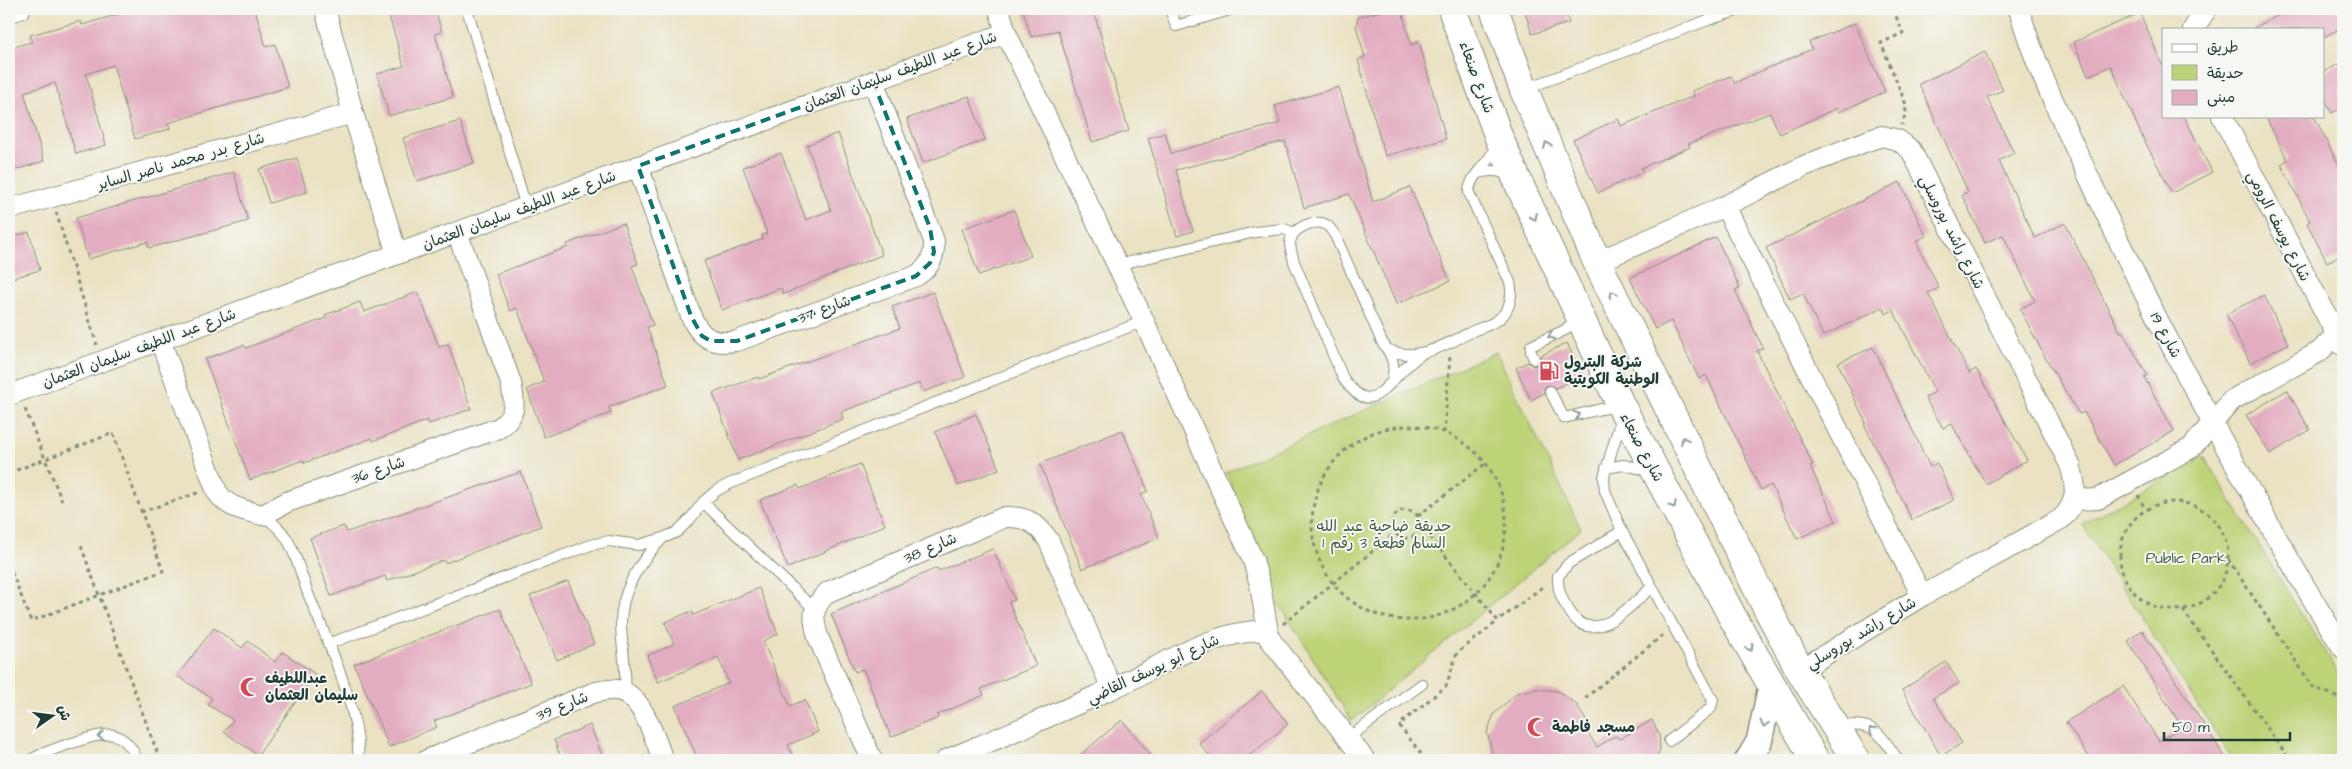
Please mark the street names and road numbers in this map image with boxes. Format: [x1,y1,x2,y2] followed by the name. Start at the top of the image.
[800,27,1000,116] street label: شارع عبد اللطيف سليمان العثمان
[1454,38,1499,116] street label: شارع صنعاء
[93,128,267,196] street label: شارع بدر محمد ناصر الساير
[419,166,619,255] street label: شارع عبد اللطيف سليمان العثمان
[2240,167,2315,286] street label: شارع يوسف الرومي
[1912,172,1989,294] street label: شارع راشد بوروسلي
[795,290,854,329] street label: شارع 37
[39,304,239,393] street label: شارع عبد اللطيف سليمان العثمان
[2145,309,2186,362] street label: شارع 19
[1615,409,1669,486] street label: شارع صنعاء
[348,452,408,489] street label: شارع 36
[900,528,960,569] street label: شارع 38
[1802,592,1921,676] street label: شارع راشد بوروسلي
[1084,630,1224,711] street label: شارع أبو يوسف القاضي
[533,686,591,726] street label: شارع 39

